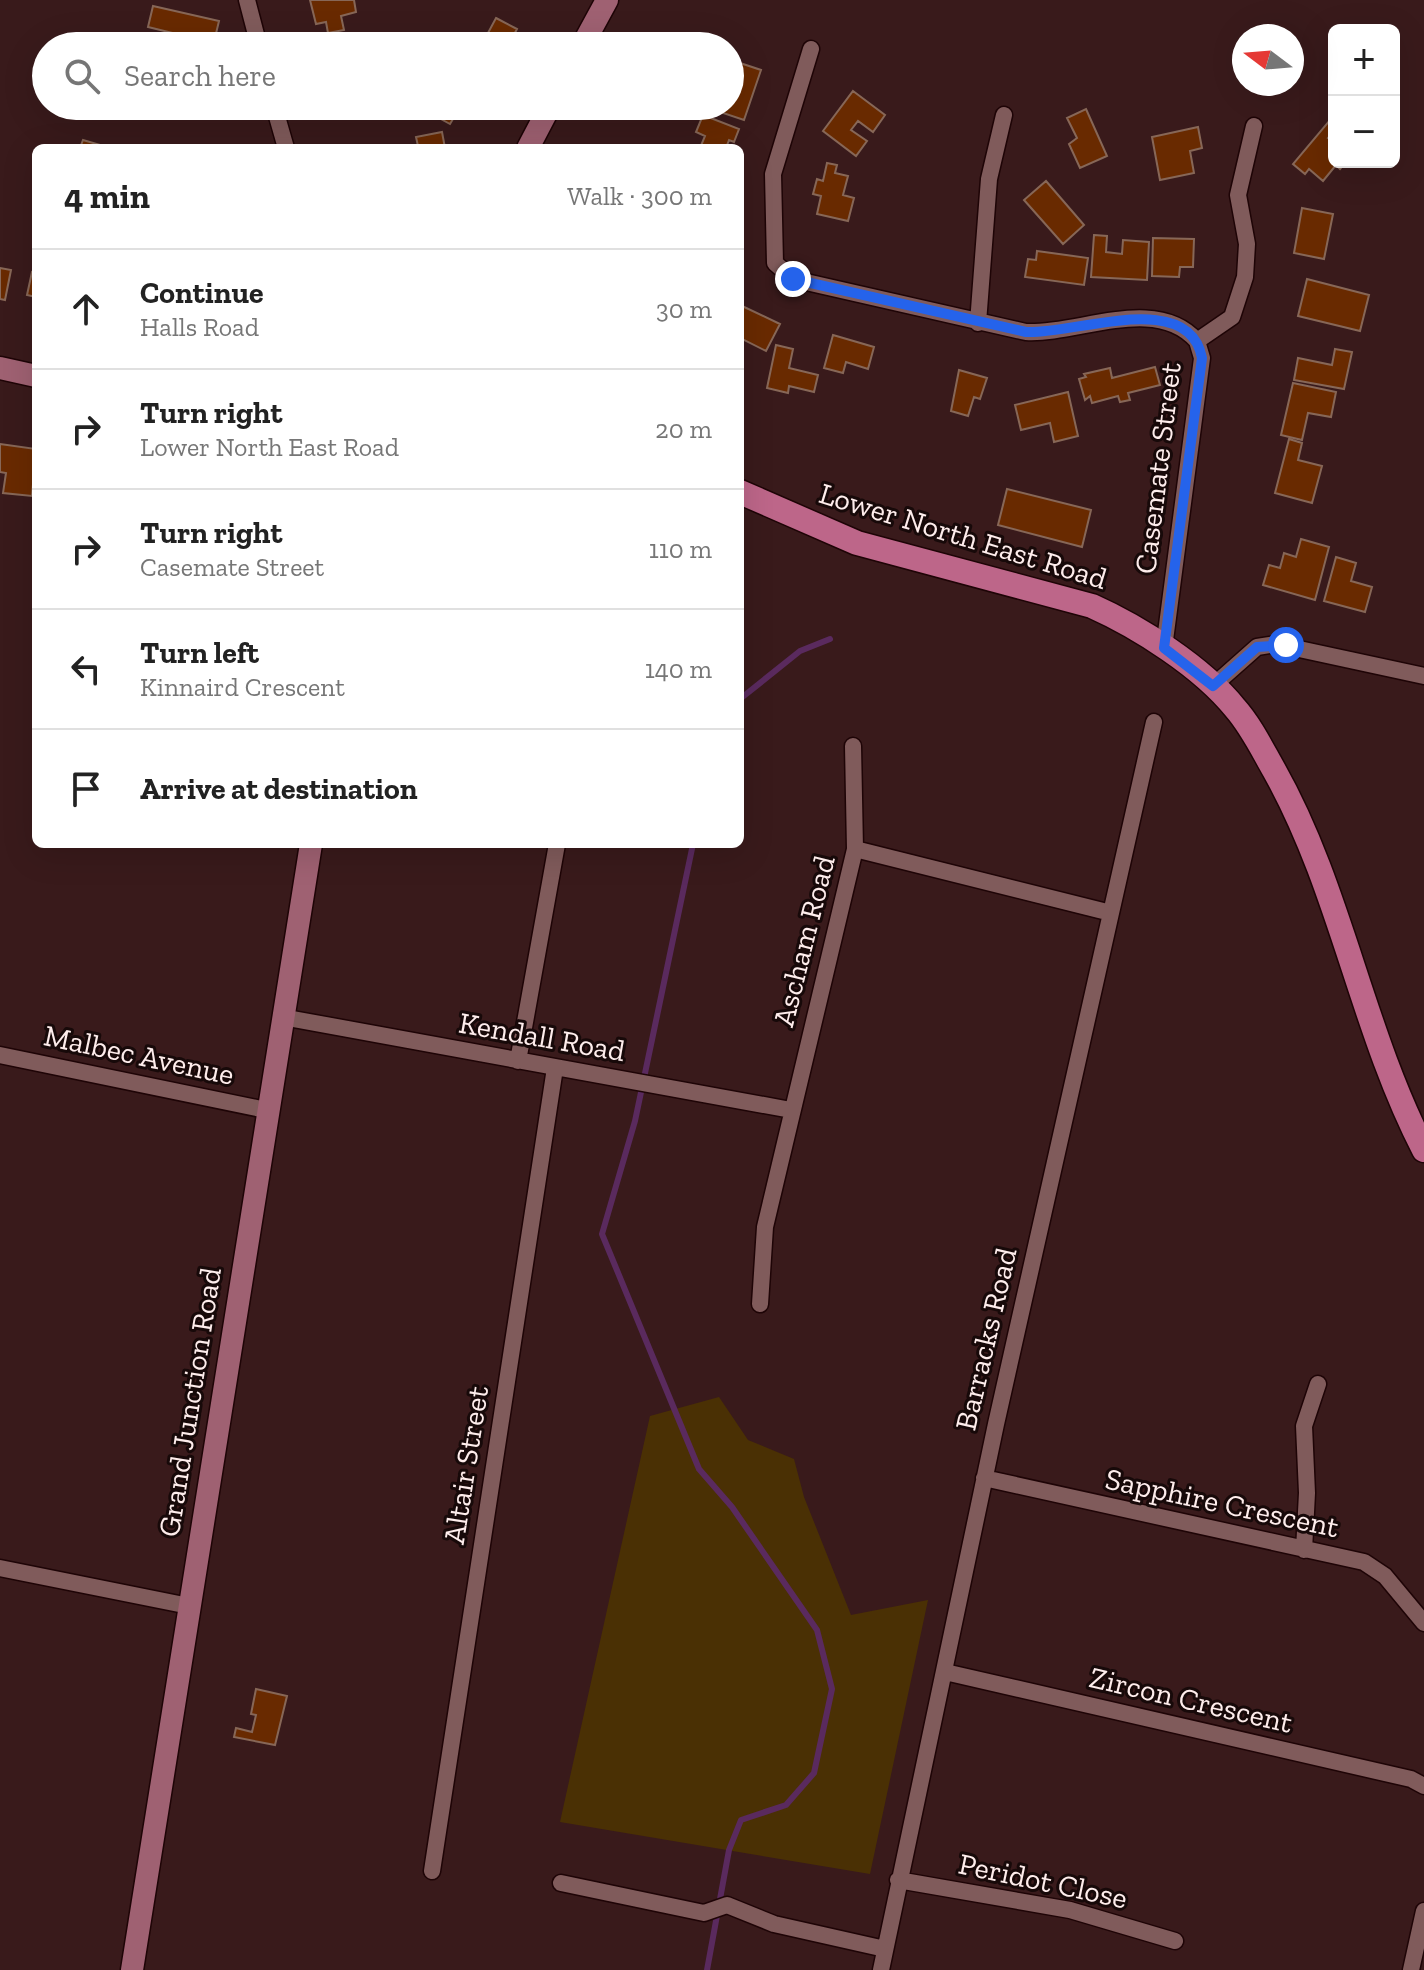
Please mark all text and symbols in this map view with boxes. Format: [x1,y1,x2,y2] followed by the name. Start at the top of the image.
[1232,24,1304,96] north arrow
[1328,24,1400,168] map controls
[1328,24,1400,96] button: +
[32,32,744,120] search box
[60,54,104,98] icon: search
[124,58,276,94] text: Search here
[1328,96,1400,168] button: −
[64,176,150,217] text: 4 min
[567,180,712,212] text: Walk · 300 m
[775,261,811,297] route end
[140,275,264,311] text: Continue
[64,287,108,331] icon: ahead
[656,293,712,325] text: 30 m
[140,311,259,343] text: Halls Road
[1127,360,1189,576] street label: Casemate Street
[140,395,282,431] text: Turn right
[64,407,108,451] icon: right
[655,413,712,445] text: 20 m
[140,431,399,463] text: Lower North East Road
[815,475,1112,597] street label: Lower North East Road
[140,515,282,551] text: Turn right
[64,527,108,571] icon: right
[649,533,712,565] text: 110 m
[140,551,324,583] text: Casemate Street
[1268,627,1304,663] route start
[140,635,259,671] text: Turn left
[64,647,108,691] icon: left
[645,653,712,685] text: 140 m
[140,671,345,703] text: Kinnaird Crescent
[64,767,108,811] icon: arrive
[140,771,417,807] text: Arrive at destination
[765,851,843,1030] street label: Ascham Road
[456,1005,628,1069] street label: Kendall Road
[41,1017,237,1093] street label: Malbec Avenue
[948,1244,1025,1434] street label: Barracks Road
[151,1264,229,1539] street label: Grand Junction Road
[436,1383,496,1547] street label: Altair Street
[1102,1461,1342,1545] street label: Sapphire Crescent
[1086,1659,1296,1741] street label: Zircon Crescent
[955,1846,1131,1916] street label: Peridot Close

